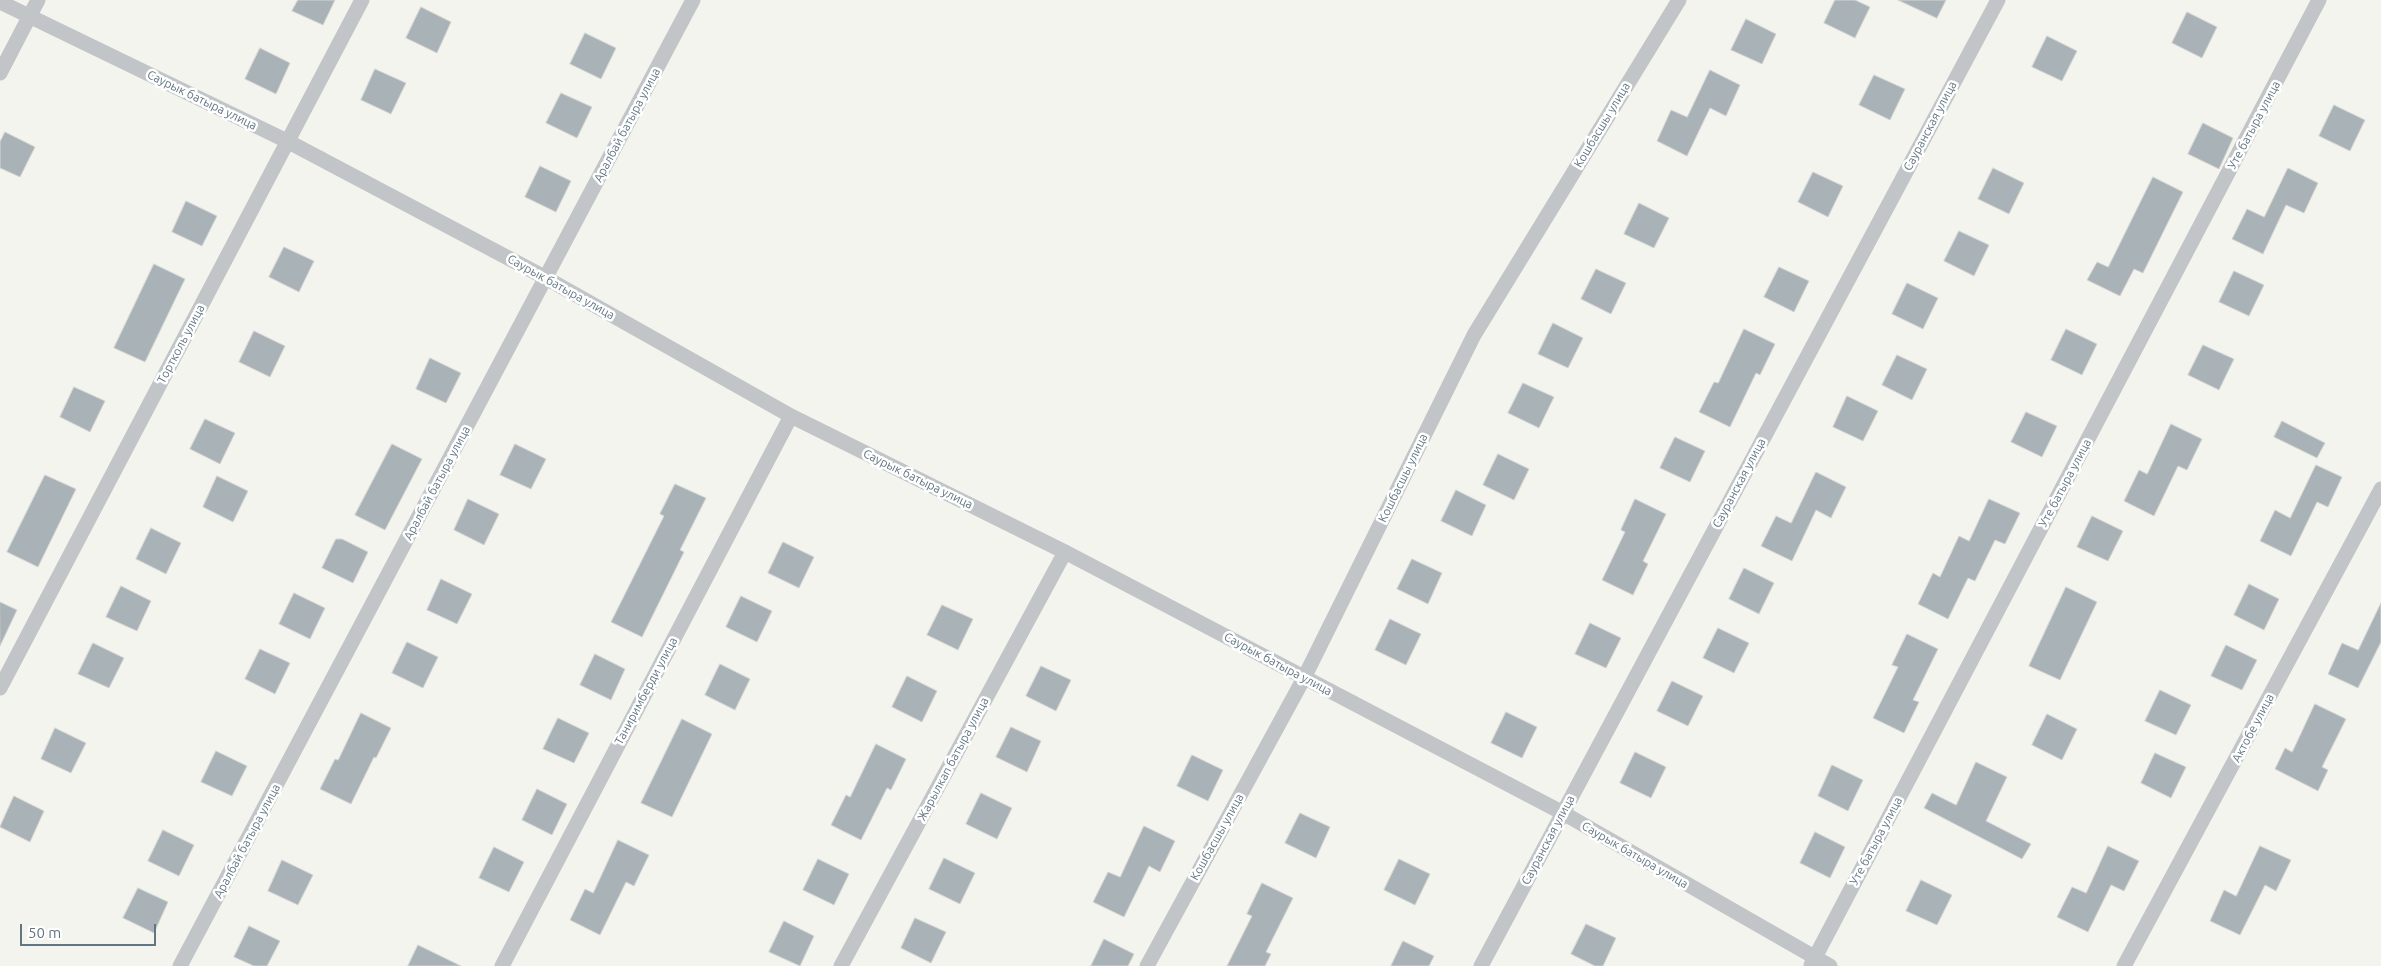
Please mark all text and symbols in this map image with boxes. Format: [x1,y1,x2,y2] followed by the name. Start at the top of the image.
[591,65,663,185] street label: Аралбай батыра улица
[145,67,259,133] street label: Саурык батыра улица
[2225,78,2283,172] street label: Уте батыра улица
[1900,79,1960,173] street label: Сауранская улица
[1571,80,1633,170] street label: Кошбасшы улица
[505,252,617,322] street label: Саурык батыра улица
[154,302,208,386] street label: Тортколь улица
[401,423,473,543] street label: Аралбай батыра улица
[1375,431,1431,525] street label: Кошбасшы улица
[1709,436,1769,530] street label: Сауранская улица
[2036,436,2094,530] street label: Уте батыра улица
[861,446,975,512] street label: Саурык батыра улица
[1221,629,1335,699] street label: Саурык батыра улица
[612,635,680,747] street label: Таниримберди улица
[2229,691,2277,765] street label: Актобе улица
[914,695,992,823] street label: Жарылкап батыра улица
[211,781,283,901] street label: Аралбай батыра улица
[1187,791,1247,883] street label: Кошбасшы улица
[1518,793,1578,887] street label: Сауранская улица
[1847,794,1905,888] street label: Уте батыра улица
[1579,819,1691,891] street label: Саурык батыра улица
[22,914,159,946] scale bar
[28,924,61,941] text: 50 m

